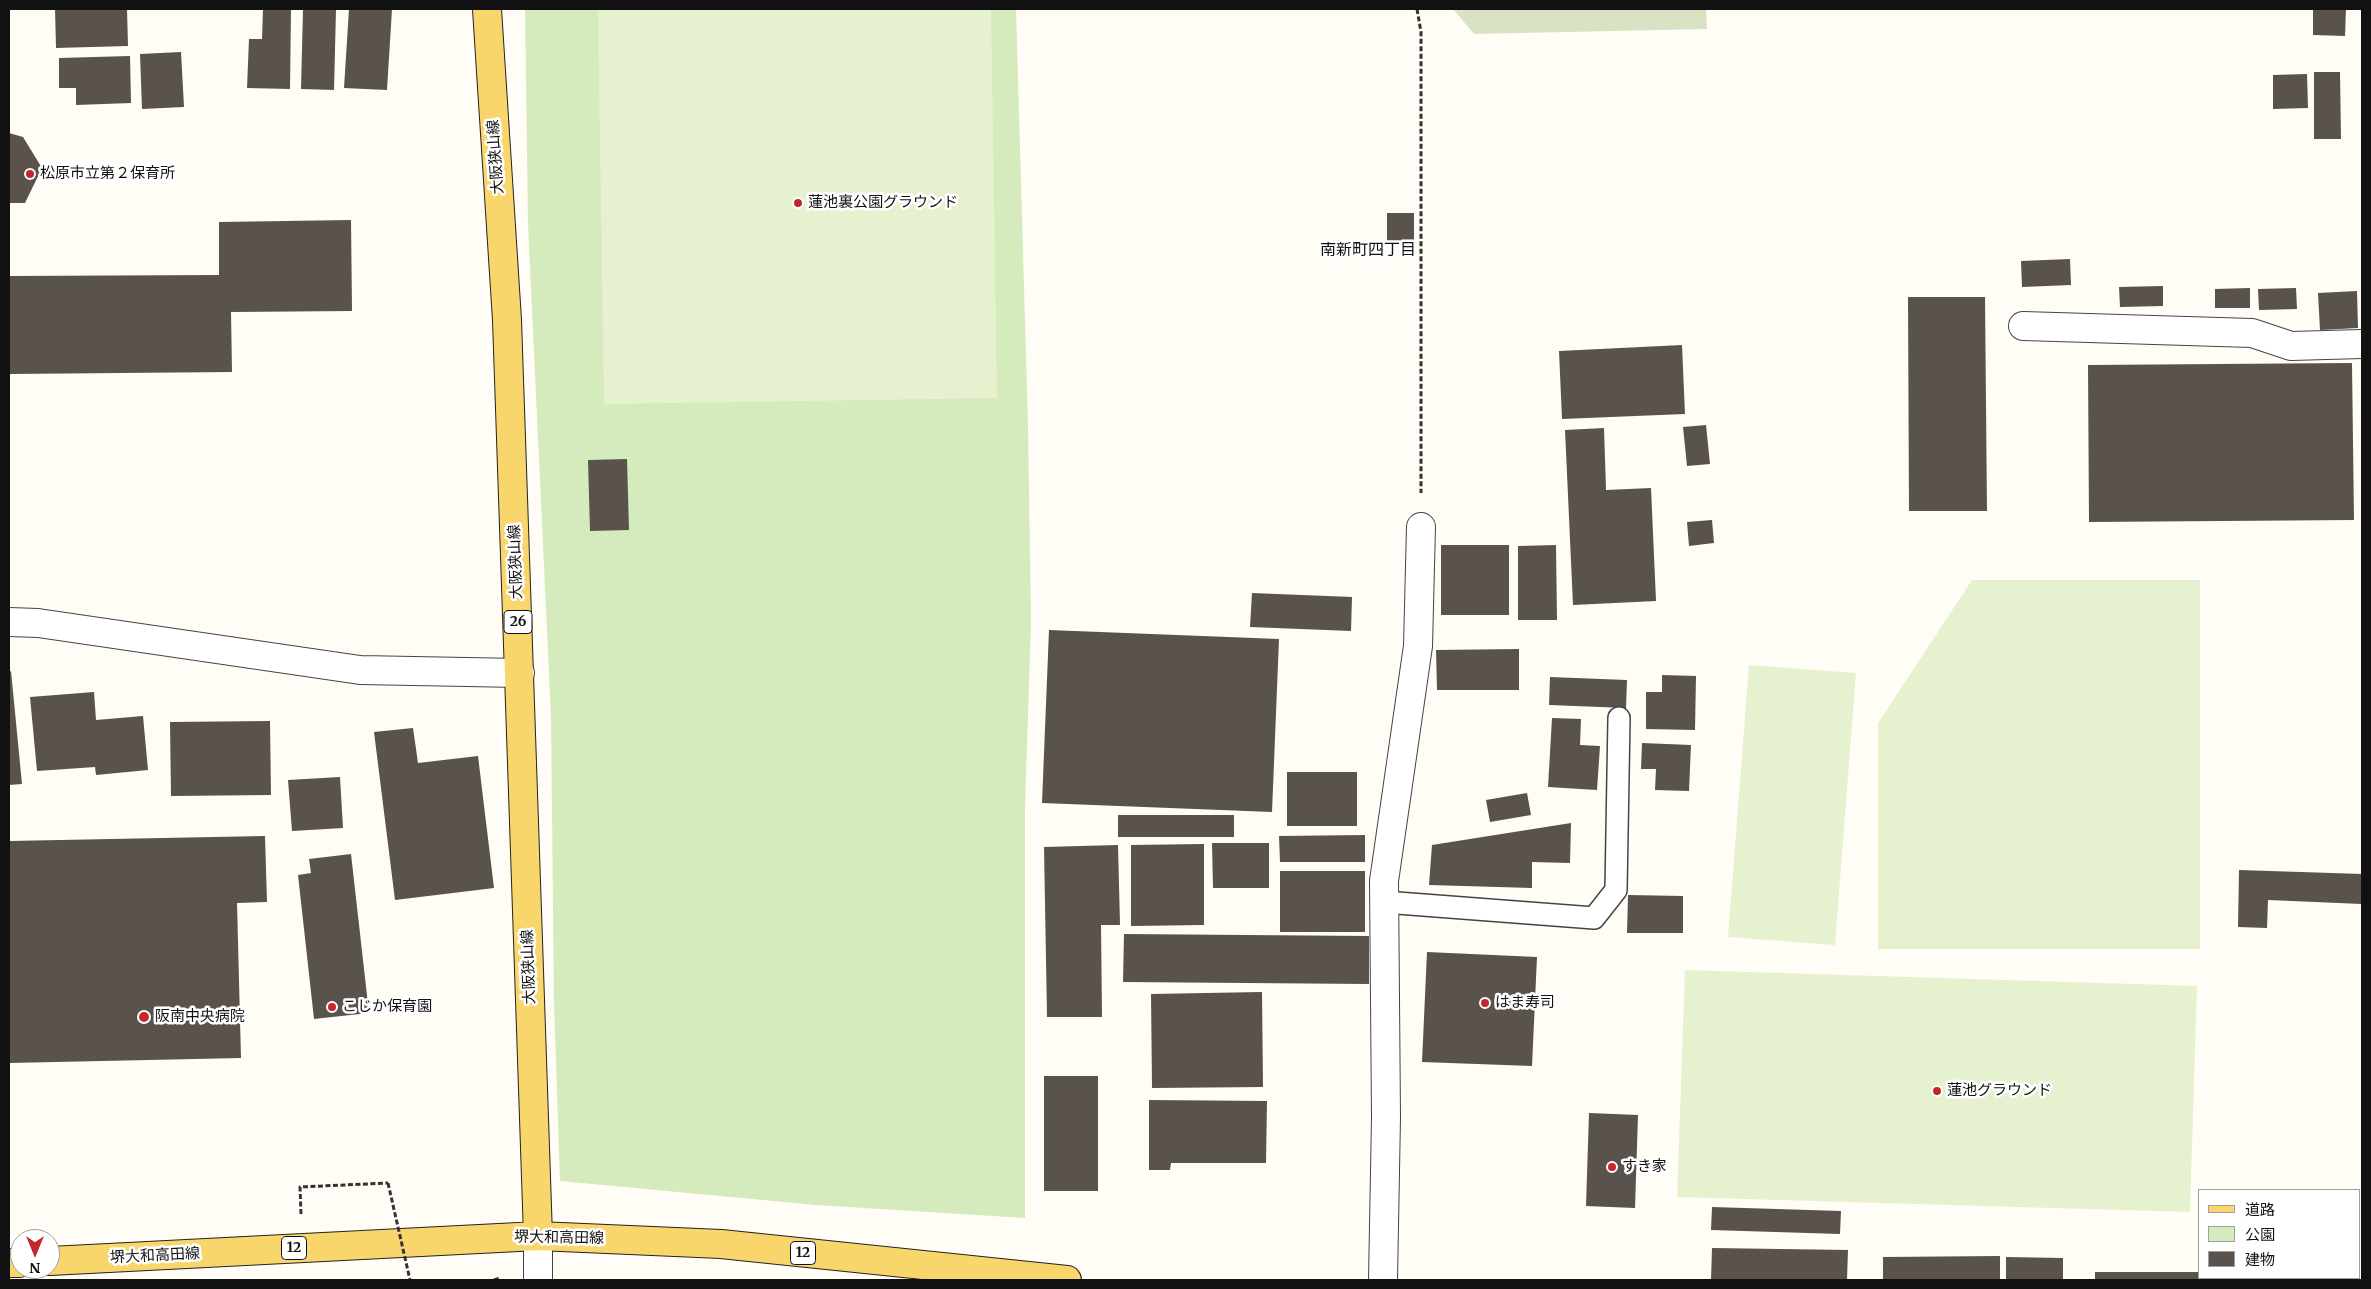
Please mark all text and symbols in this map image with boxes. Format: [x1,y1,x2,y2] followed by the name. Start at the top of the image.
[484,119,508,195] street label: 大阪狭山線
[40,165,175,183] place label: 松原市立第２保育所
[24,168,36,180] marker: 松原市立第２保育所
[808,194,958,212] place label: 蓮池裏公園グラウンド
[792,197,804,209] marker: 蓮池裏公園グラウンド
[1320,240,1416,260] district label: 南新町四丁目
[506,524,526,600] street label: 大阪狭山線
[504,610,532,634] road number: 26
[519,929,539,1005] street label: 大阪狭山線
[1495,994,1555,1012] place label: はま寿司
[1479,997,1491,1009] marker: はま寿司
[342,998,432,1016] place label: こじか保育園
[326,1001,338,1013] marker: こじか保育園
[155,1008,245,1026] place label: 阪南中央病院
[137,1010,151,1024] marker: 阪南中央病院
[1947,1082,2052,1100] place label: 蓮池グラウンド
[1931,1085,1943,1097] marker: 蓮池グラウンド
[1622,1158,1667,1176] place label: すき家
[1606,1161,1618,1173] marker: すき家
[2198,1189,2361,1279] legend
[2245,1200,2275,1219] text: 道路
[2245,1225,2275,1244] text: 公園
[514,1228,604,1248] street label: 堺大和高田線
[10,1229,60,1279] north arrow
[282,1236,306,1260] road number: 12
[790,1242,816,1264] road number: 12
[110,1245,200,1267] street label: 堺大和高田線
[2245,1250,2275,1269] text: 建物
[29,1259,41,1277] text: N

